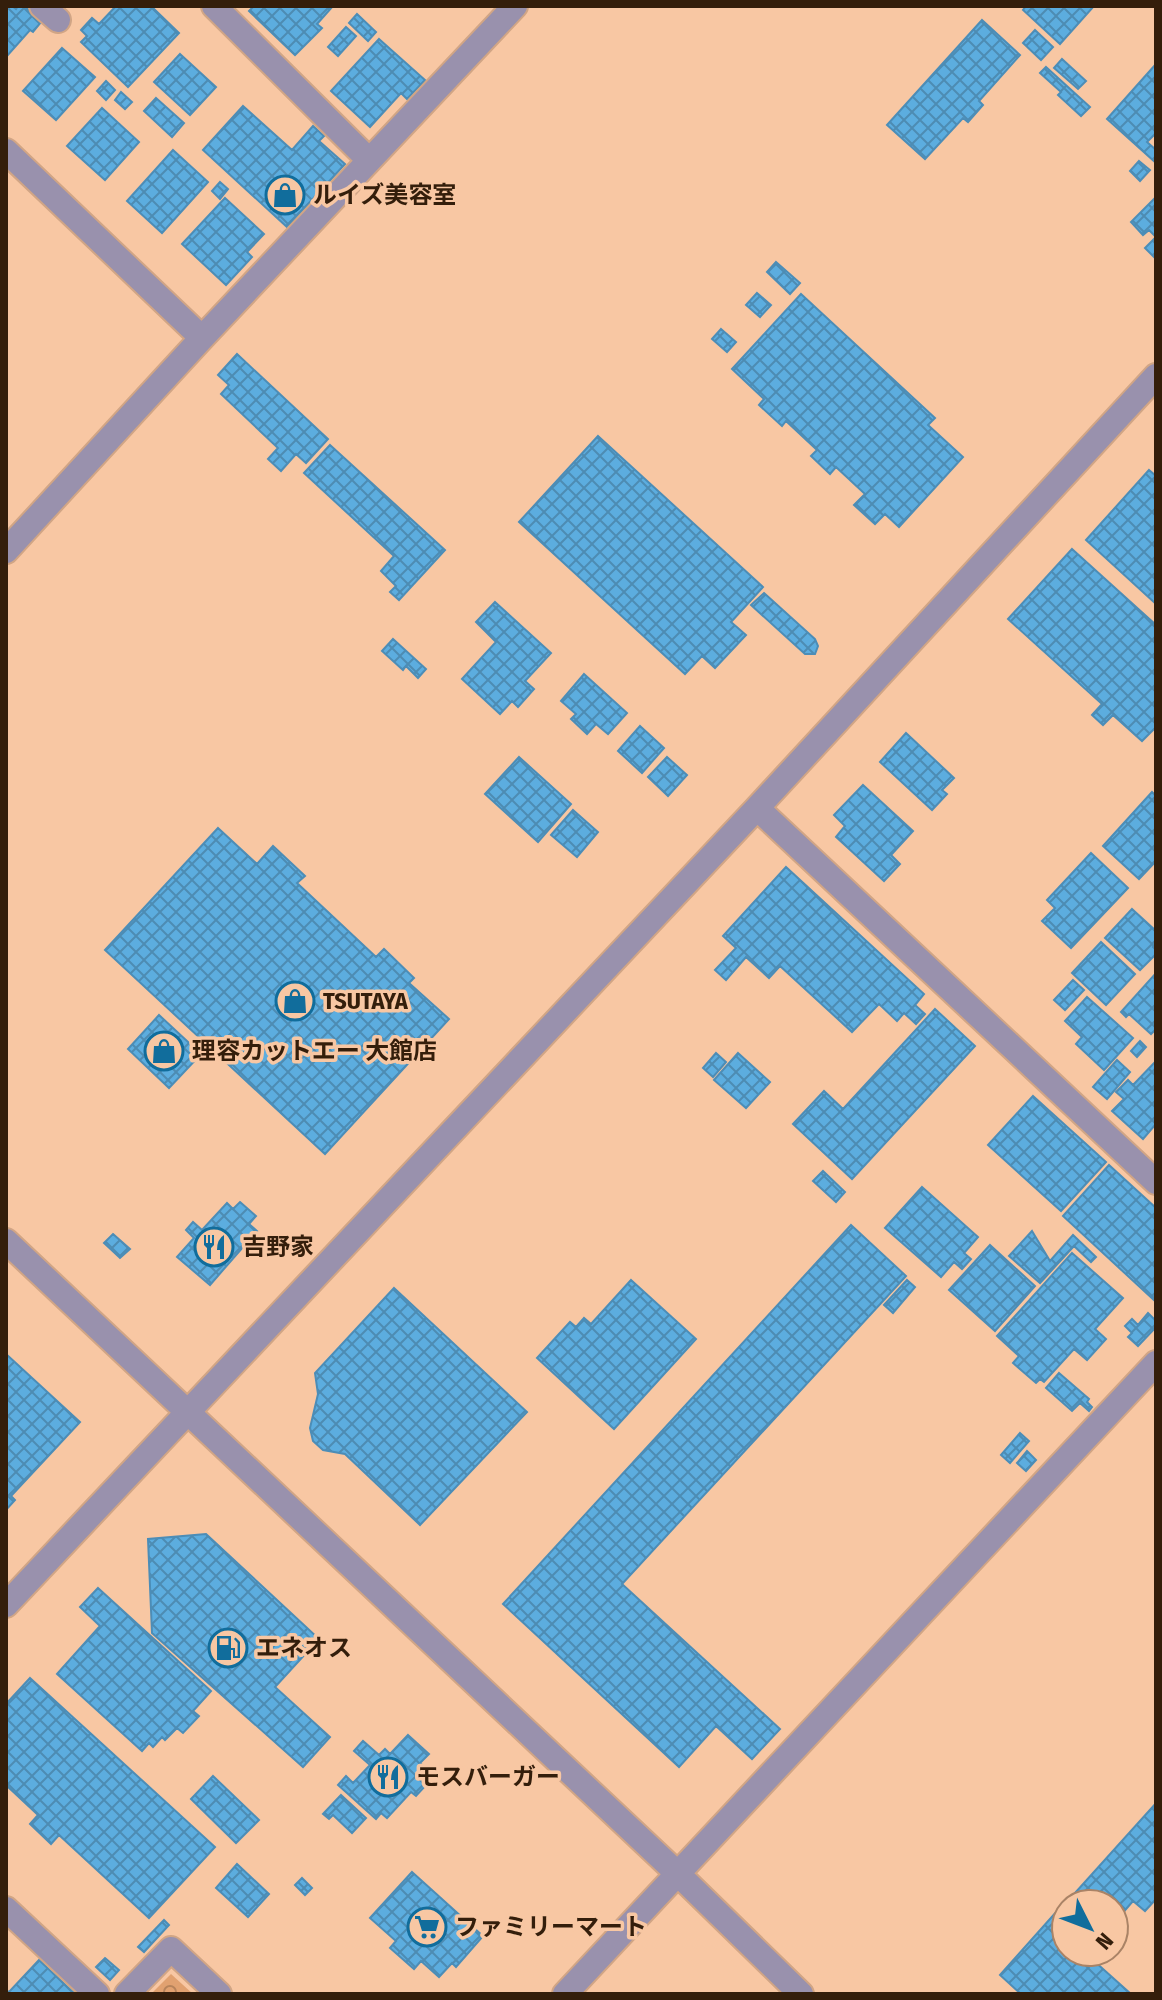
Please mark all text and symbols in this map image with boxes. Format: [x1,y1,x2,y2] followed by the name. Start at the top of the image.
[264,174,306,216] shop icon: ルイズ美容室
[313,181,456,209] place label: ルイズ美容室
[274,980,316,1022] shop icon: TSUTAYA
[323,987,409,1015] place label: TSUTAYA
[143,1030,185,1072] shop icon: 理容カットエー 大館店
[192,1037,437,1065] place label: 理容カットエー 大館店
[193,1226,235,1268] restaurant icon: 吉野家
[242,1233,314,1261] place label: 吉野家
[207,1627,249,1669] fuel station icon: エネオス
[256,1634,352,1662] place label: エネオス
[367,1756,409,1798] restaurant icon: モスバーガー
[416,1763,560,1791] place label: モスバーガー
[1050,1888,1130,1968] north arrow
[406,1906,448,1948] supermarket icon: ファミリーマート
[455,1913,647,1941] place label: ファミリーマート
[1090,1927,1119,1955] text: N

